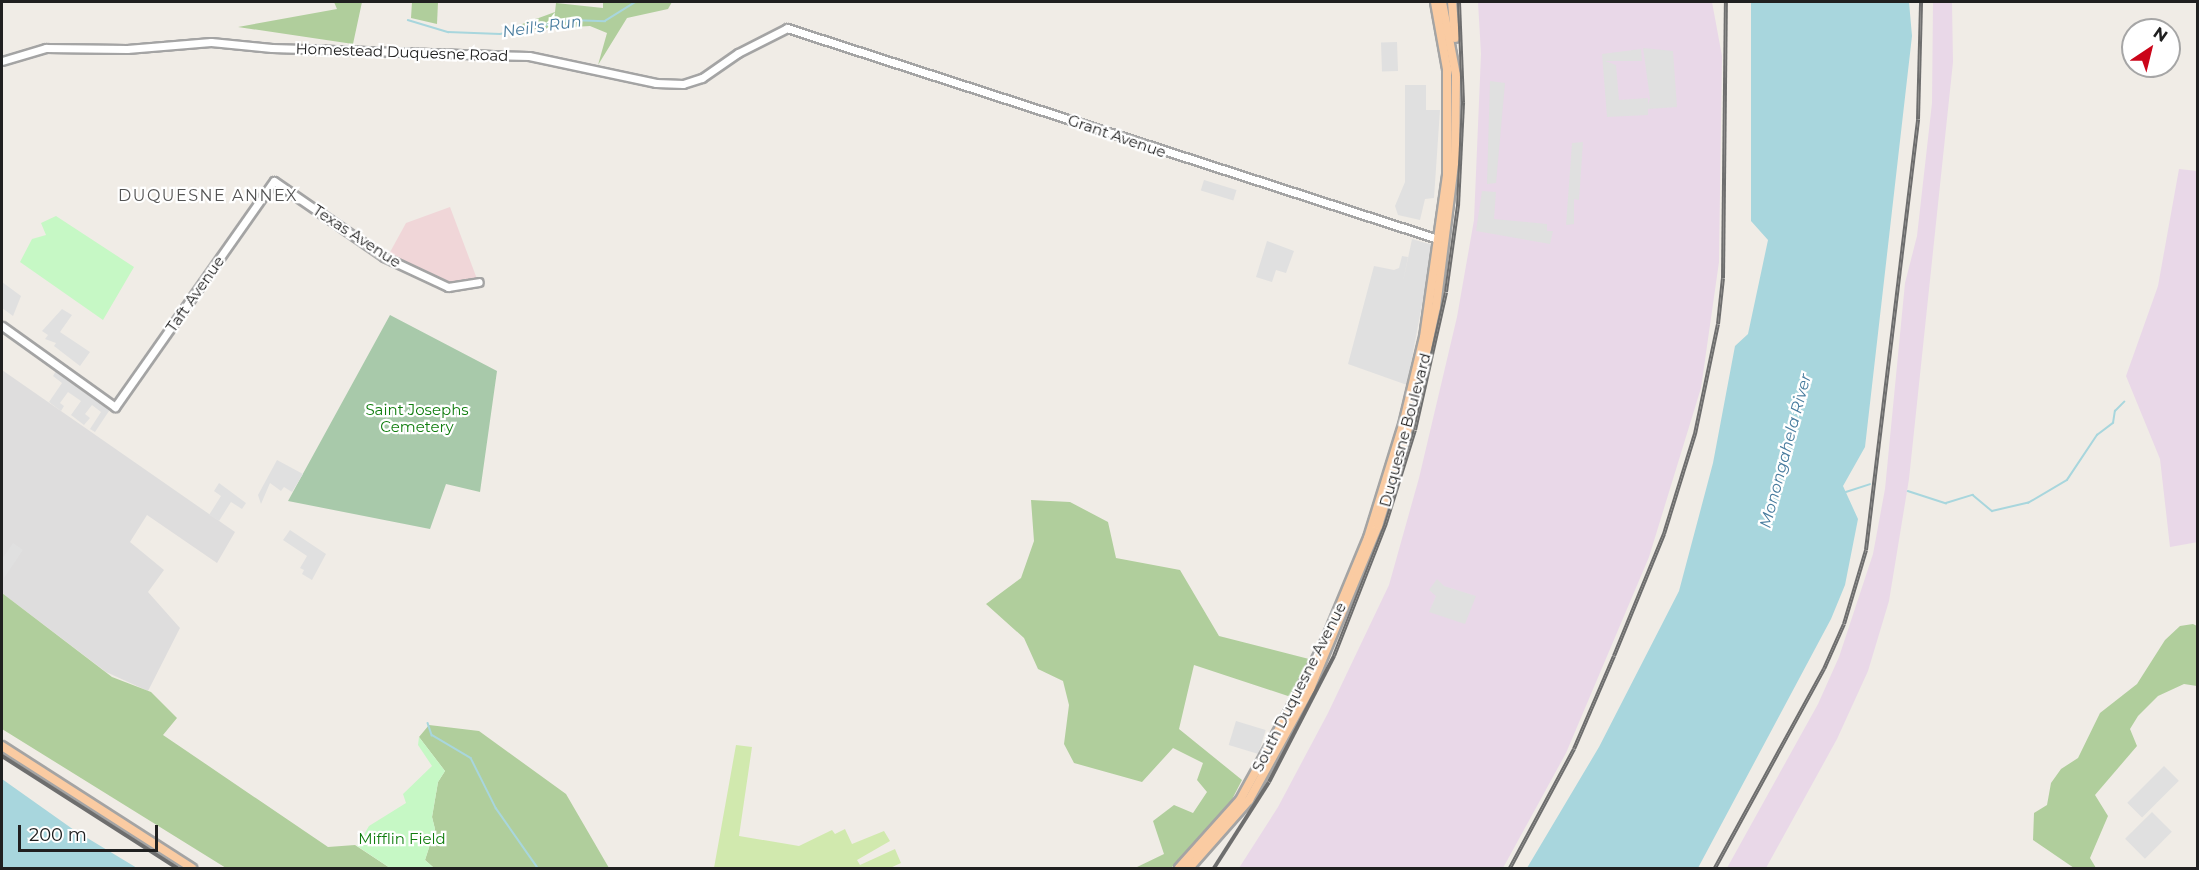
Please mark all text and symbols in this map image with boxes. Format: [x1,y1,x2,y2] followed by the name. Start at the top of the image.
[501,12,583,42] water label: Neil's Run
[2121,18,2181,78] north arrow
[2150,23,2171,46] text: N
[295,39,509,65] street label: Homestead Duquesne Road
[1066,111,1168,161] street label: Grant Avenue
[118,186,298,206] district label: DUQUESNE ANNEX
[310,201,404,271] street label: Texas Avenue
[162,252,228,336] street label: Taft Avenue
[1376,351,1434,509] street label: Duquesne Boulevard
[1756,372,1816,530] water label: Monongahela River
[365,400,469,435] park label: Saint Josephs Cemetery
[1248,599,1350,775] street label: South Duquesne Avenue
[21,813,160,851] scale bar
[29,824,87,846] text: 200 m
[358,830,446,848] park label: Mifflin Field

